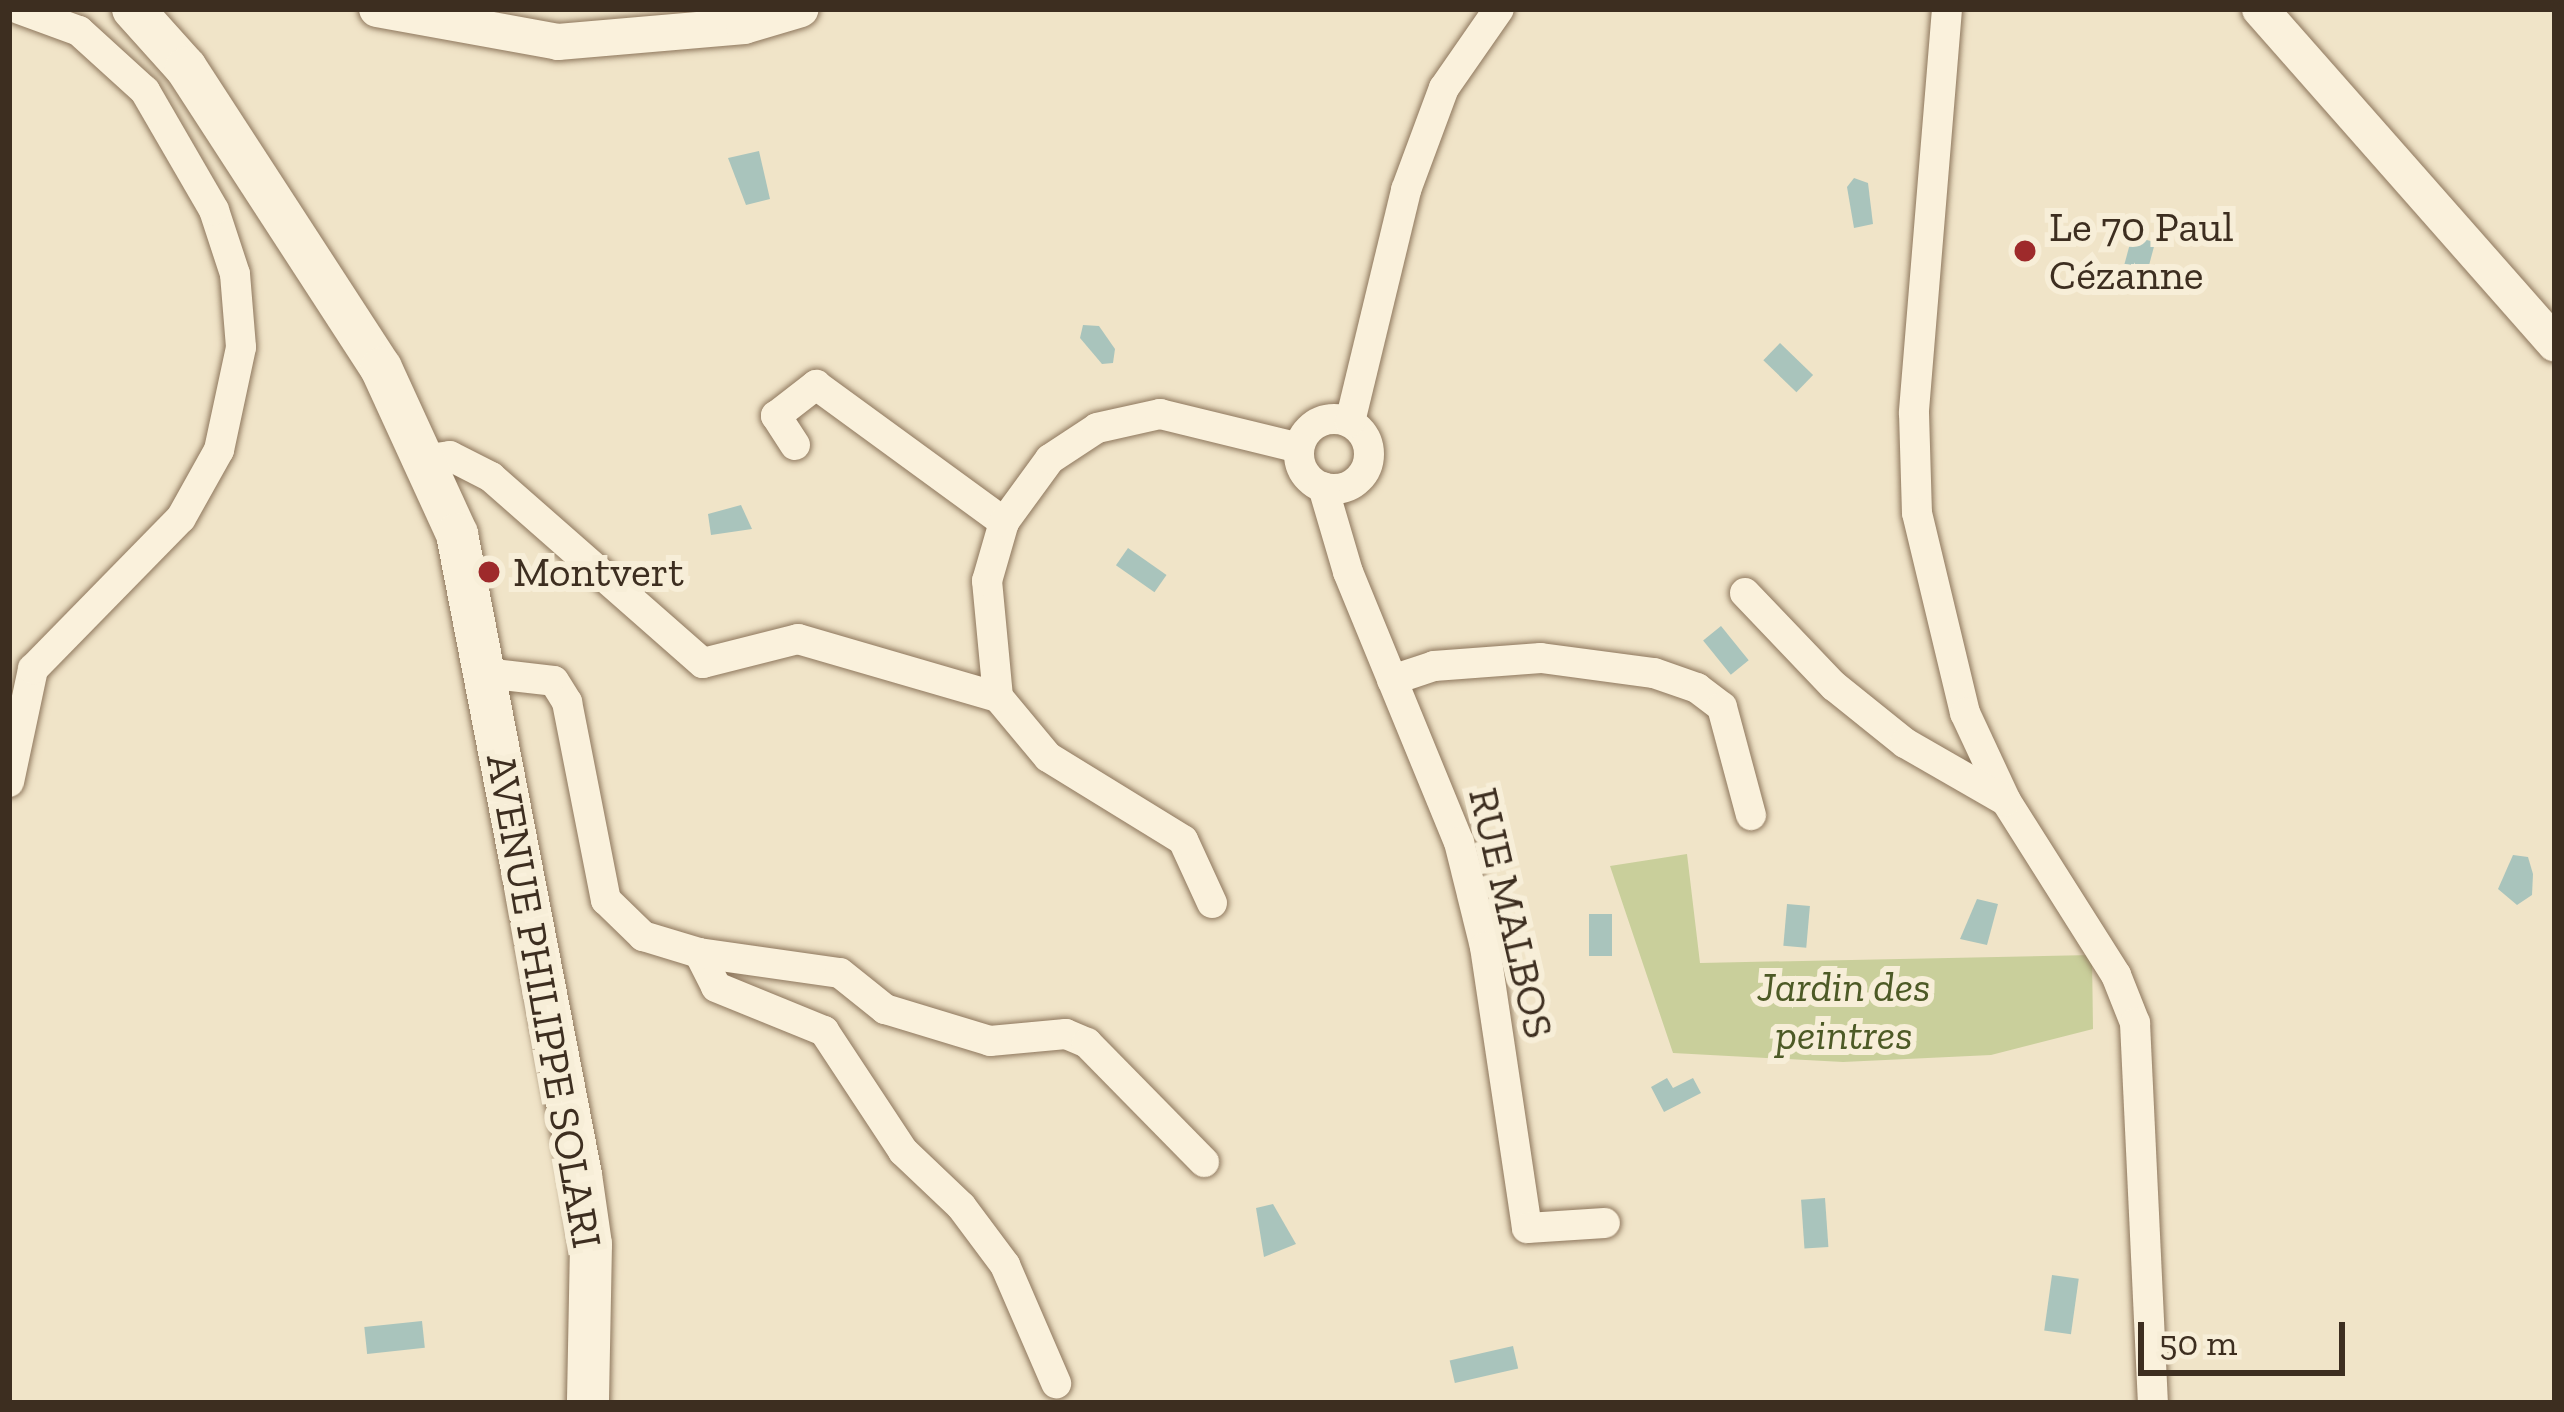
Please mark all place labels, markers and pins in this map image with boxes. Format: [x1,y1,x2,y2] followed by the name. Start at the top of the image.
[2049,202,2234,300] place label: Le 70 Paul Cézanne
[2012,238,2038,264] marker: Le 70 Paul Cézanne
[513,547,684,597] place label: Montvert
[476,559,502,585] marker: Montvert

